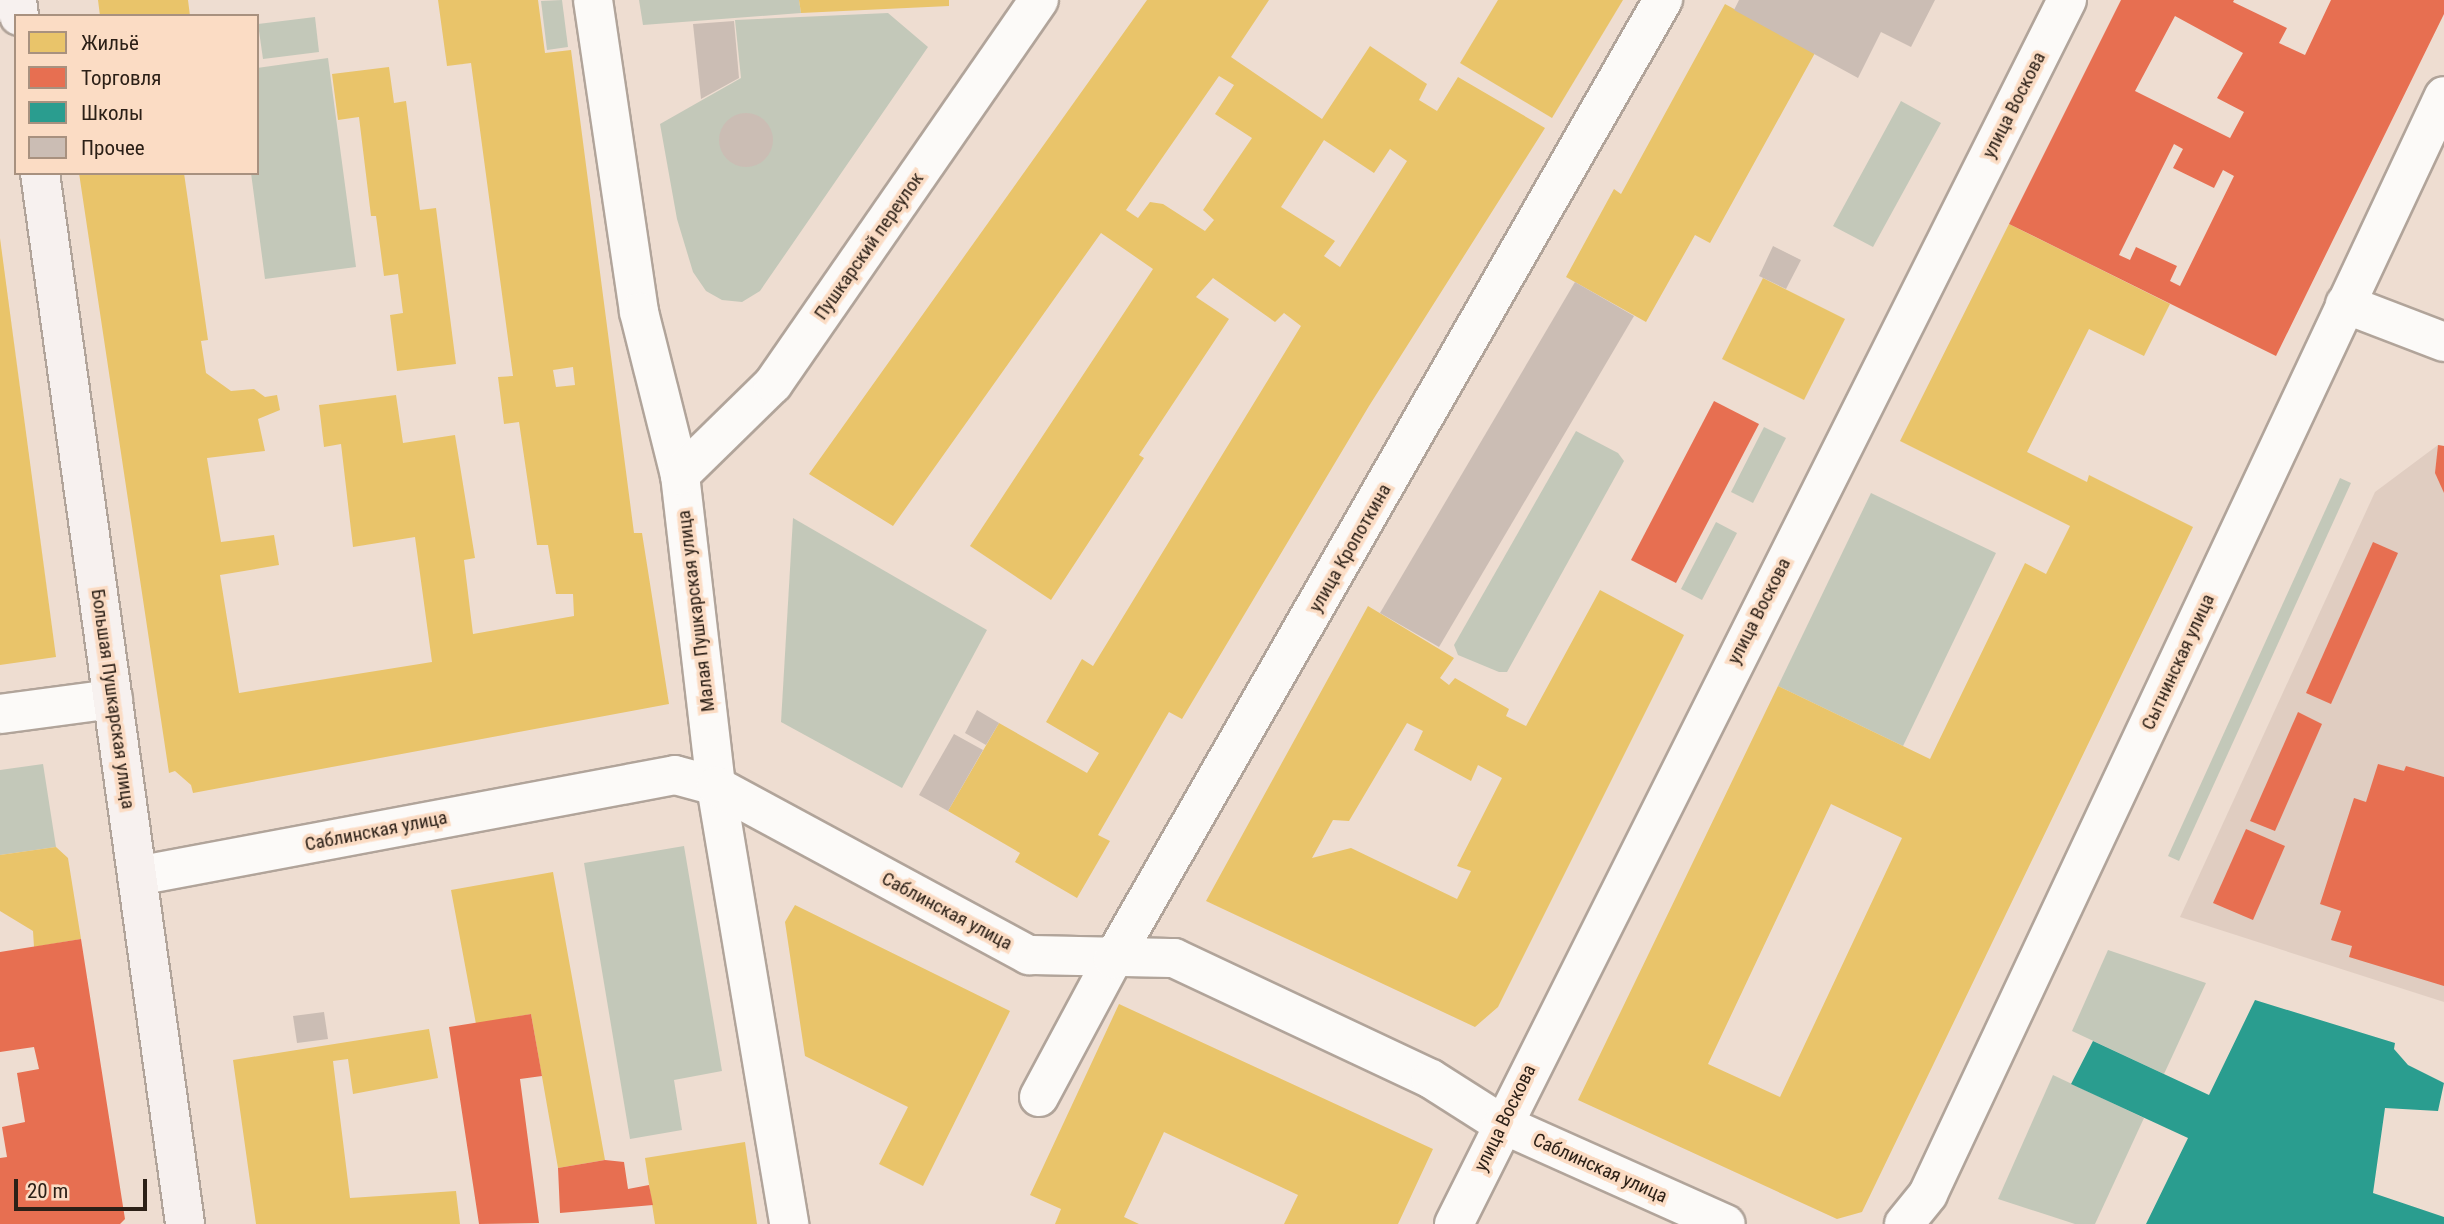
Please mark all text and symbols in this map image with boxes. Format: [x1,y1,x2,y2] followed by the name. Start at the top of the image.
[14,14,259,175] legend
[81,31,139,55] text: Жильё
[1977,48,2051,162] street label: улица Воскова
[81,66,161,90] text: Торговля
[81,101,143,125] text: Школы
[81,136,145,160] text: Прочее
[809,168,929,324] street label: Пушкарский переулок
[1304,480,1396,616] street label: улица Кропоткина
[672,509,720,713] street label: Малая Пушкарская улица
[1722,554,1796,668] street label: улица Воскова
[86,588,140,810] street label: Большая Пушкарская улица
[2137,590,2219,734] street label: Сытнинская улица
[303,806,449,856] street label: Саблинская улица
[878,867,1016,955] street label: Саблинская улица
[1469,1061,1541,1175] street label: улица Воскова
[1529,1128,1671,1208] street label: Саблинская улица
[18,1164,150,1208] scale bar
[27,1179,68,1203] text: 20 m

